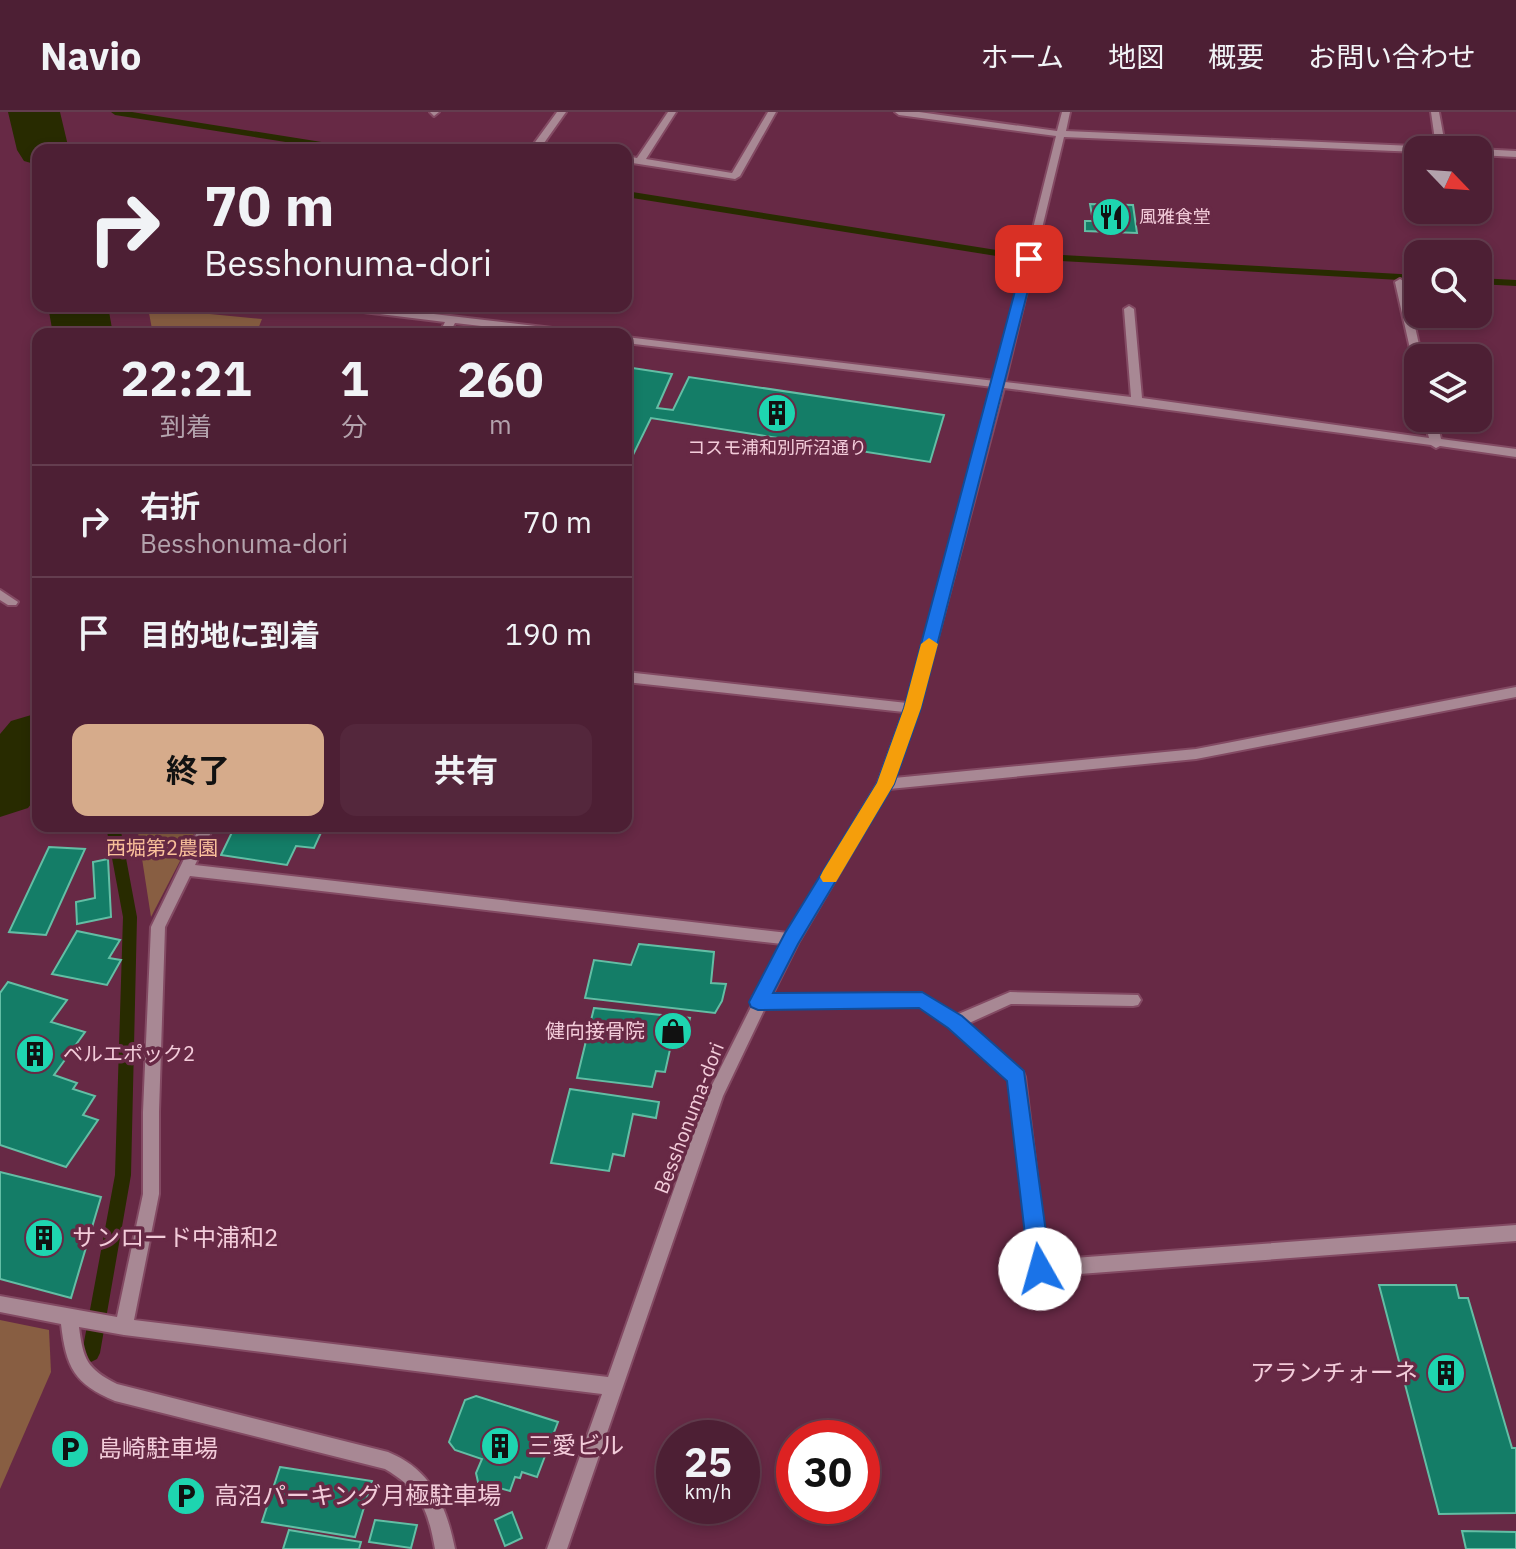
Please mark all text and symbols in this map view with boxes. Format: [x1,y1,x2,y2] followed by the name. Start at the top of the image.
[40,31,142,80] text: Navio
[981,38,1064,75] text: ホーム
[1108,38,1164,75] text: 地図
[1208,38,1264,75] text: 概要
[1308,38,1476,75] text: お問い合わせ
[1404,136,1492,224] north arrow
[1404,136,1492,432] map controls
[204,169,334,241] text: 70 m
[72,176,176,280] icon: right
[1090,196,1132,238] restaurant icon: 風雅食堂
[1139,205,1211,228] place label: 風雅食堂
[995,225,1063,293] pin
[1007,237,1051,281] icon: arrive
[204,239,492,286] text: Besshonuma-dori
[1404,240,1492,328] button: search
[1404,344,1492,432] button: layers
[120,347,251,409] text: 22:21
[340,347,369,409] text: 1
[457,348,544,410] text: 260
[756,392,798,434] building icon: コスモ浦和別所沼通り
[489,407,512,441] text: m
[160,409,212,443] text: 到着
[341,409,367,443] text: 分
[687,436,867,459] place label: コスモ浦和別所沼通り
[140,486,200,525] text: 右折
[72,499,116,543] icon: right
[523,502,592,541] text: 70 m
[140,526,348,560] text: Besshonuma-dori
[72,611,116,655] icon: arrive
[505,614,592,653] text: 190 m
[140,615,320,654] text: 目的地に到着
[72,724,324,816] button: 終了
[340,724,592,816] button: 共有
[106,834,218,861] park label: 西堀第2農園
[652,1010,694,1052] shop icon: 健向接骨院
[545,1017,645,1044] place label: 健向接骨院
[14,1033,56,1075] building icon: ベルエポック2
[647,1038,730,1197] street label: Besshonuma-dori
[63,1040,195,1067] place label: ベルエポック2
[23,1217,65,1259] building icon: サンロード中浦和2
[72,1221,278,1253] place label: サンロード中浦和2
[998,1227,1082,1311] position arrow
[1425,1352,1467,1394] building icon: アランチォーネ
[1250,1356,1418,1388] place label: アランチォーネ
[776,1420,880,1524] speed limit sign: 30
[479,1425,521,1467] building icon: 三愛ビル
[49,1428,91,1470] parking icon: 島崎駐車場
[528,1429,624,1461] place label: 三愛ビル
[98,1432,218,1464] place label: 島崎駐車場
[684,1436,732,1488] text: 25
[165,1475,207,1517] parking icon: 高沼パーキング月極駐車場
[684,1478,732,1505] text: km/h
[214,1479,501,1511] place label: 高沼パーキング月極駐車場

